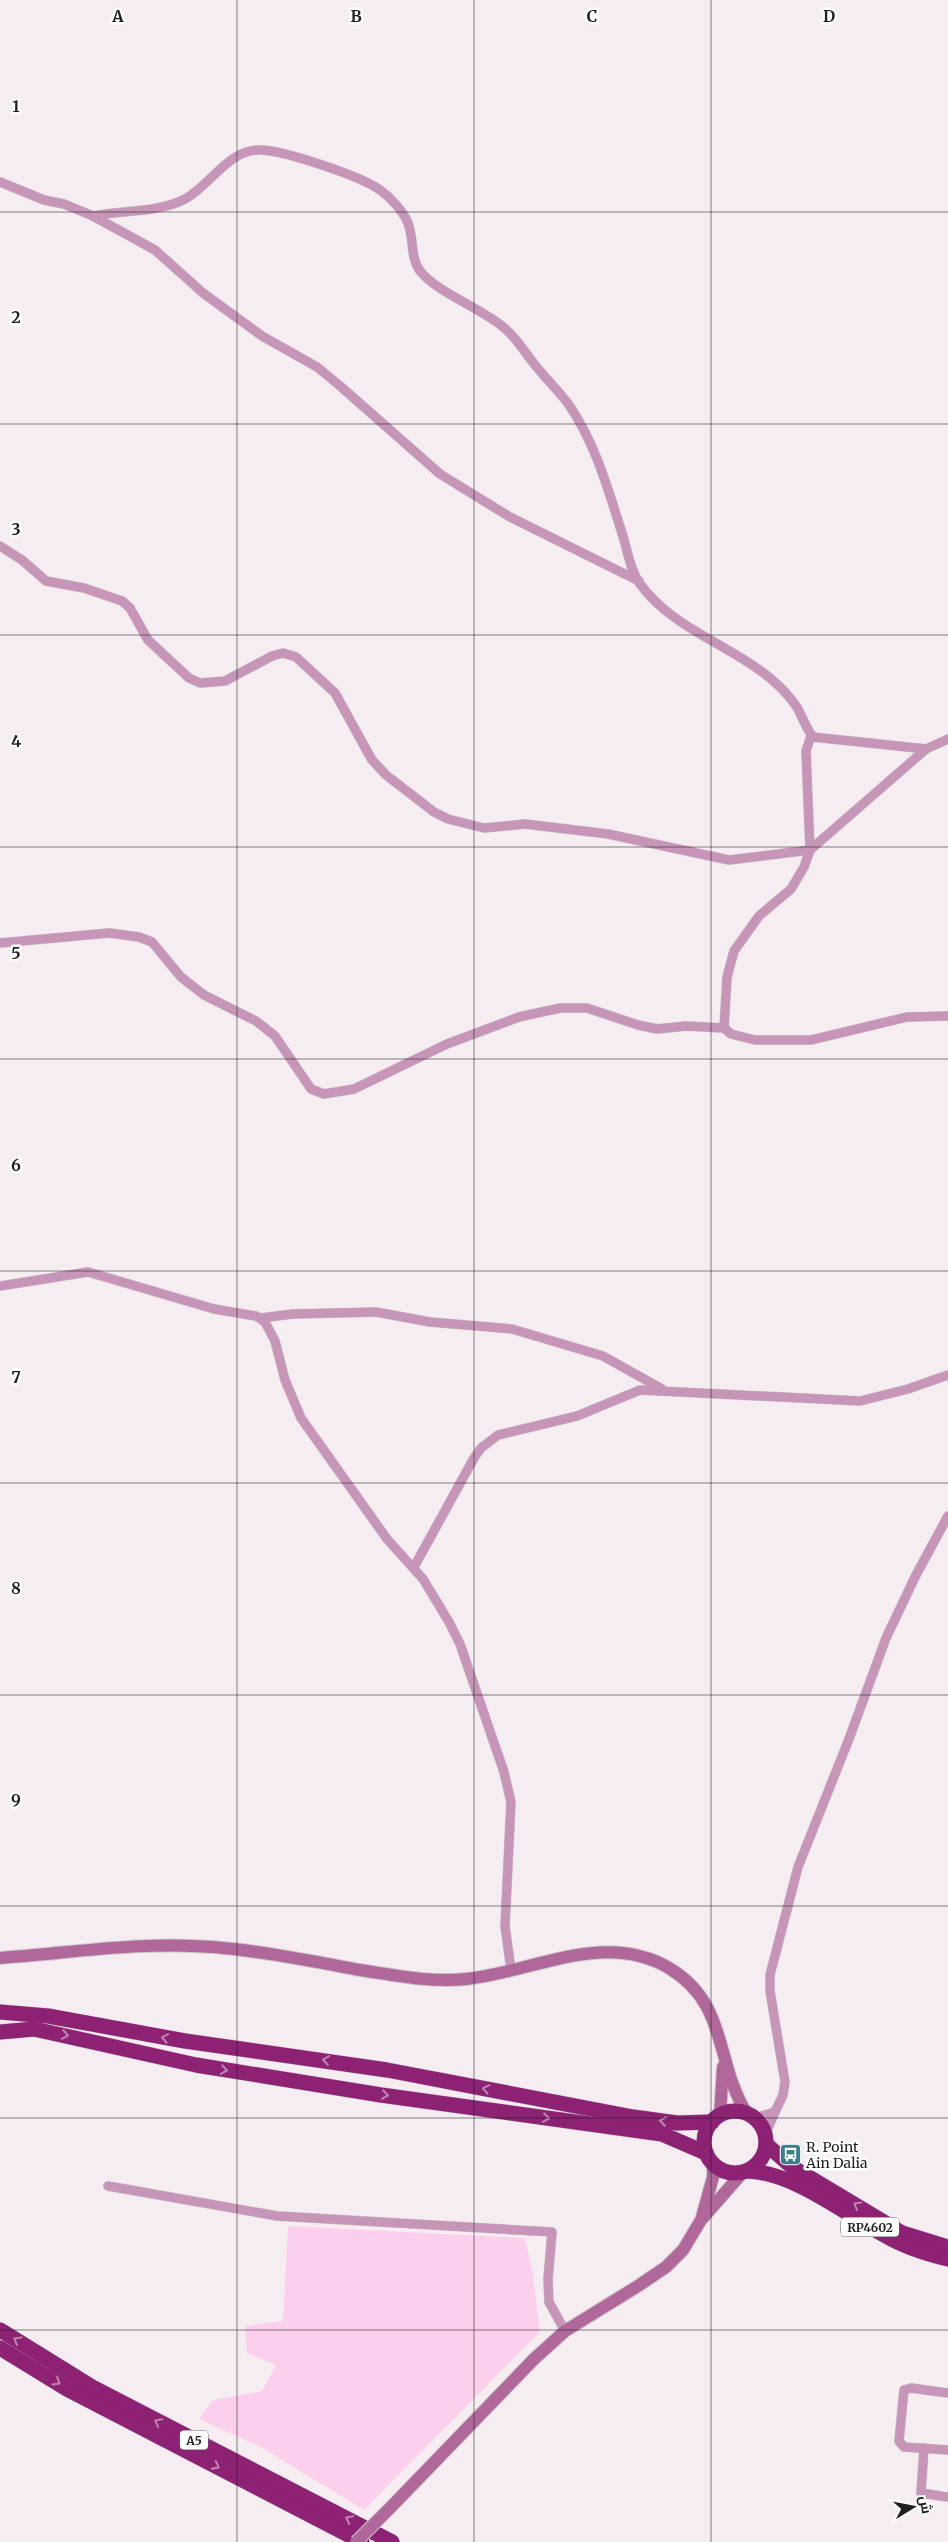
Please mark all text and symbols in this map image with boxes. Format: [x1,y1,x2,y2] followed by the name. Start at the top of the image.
[111,6,124,26] text: A
[350,6,362,26] text: B
[587,6,597,26] text: C
[823,6,835,26] text: D
[12,96,20,116] text: 1
[11,307,21,327] text: 2
[11,519,21,539] text: 3
[11,731,21,751] text: 4
[11,943,21,963] text: 5
[11,1155,21,1175] text: 6
[11,1367,21,1387] text: 7
[11,1578,21,1598] text: 8
[11,1790,21,1810] text: 9
[61,2029,70,2040] one-way arrow
[161,2033,170,2043] one-way arrow
[322,2055,330,2066] one-way arrow
[220,2064,228,2074] one-way arrow
[482,2084,490,2094] one-way arrow
[381,2089,389,2100] one-way arrow
[542,2112,550,2123] one-way arrow
[659,2116,667,2127] one-way arrow
[805,2138,868,2172] place label: R. Point Ain Dalia
[778,2143,802,2167] bus stop icon: R. Point Ain Dalia
[853,2202,862,2212] one-way arrow
[841,2218,899,2236] road number: RP4602
[14,2337,23,2347] one-way arrow
[51,2376,60,2386] one-way arrow
[154,2418,163,2428] one-way arrow
[180,2430,208,2450] road number: A5
[211,2460,220,2470] one-way arrow
[888,2482,938,2532] north arrow
[915,2494,936,2515] text: ش
[346,2515,355,2525] one-way arrow

